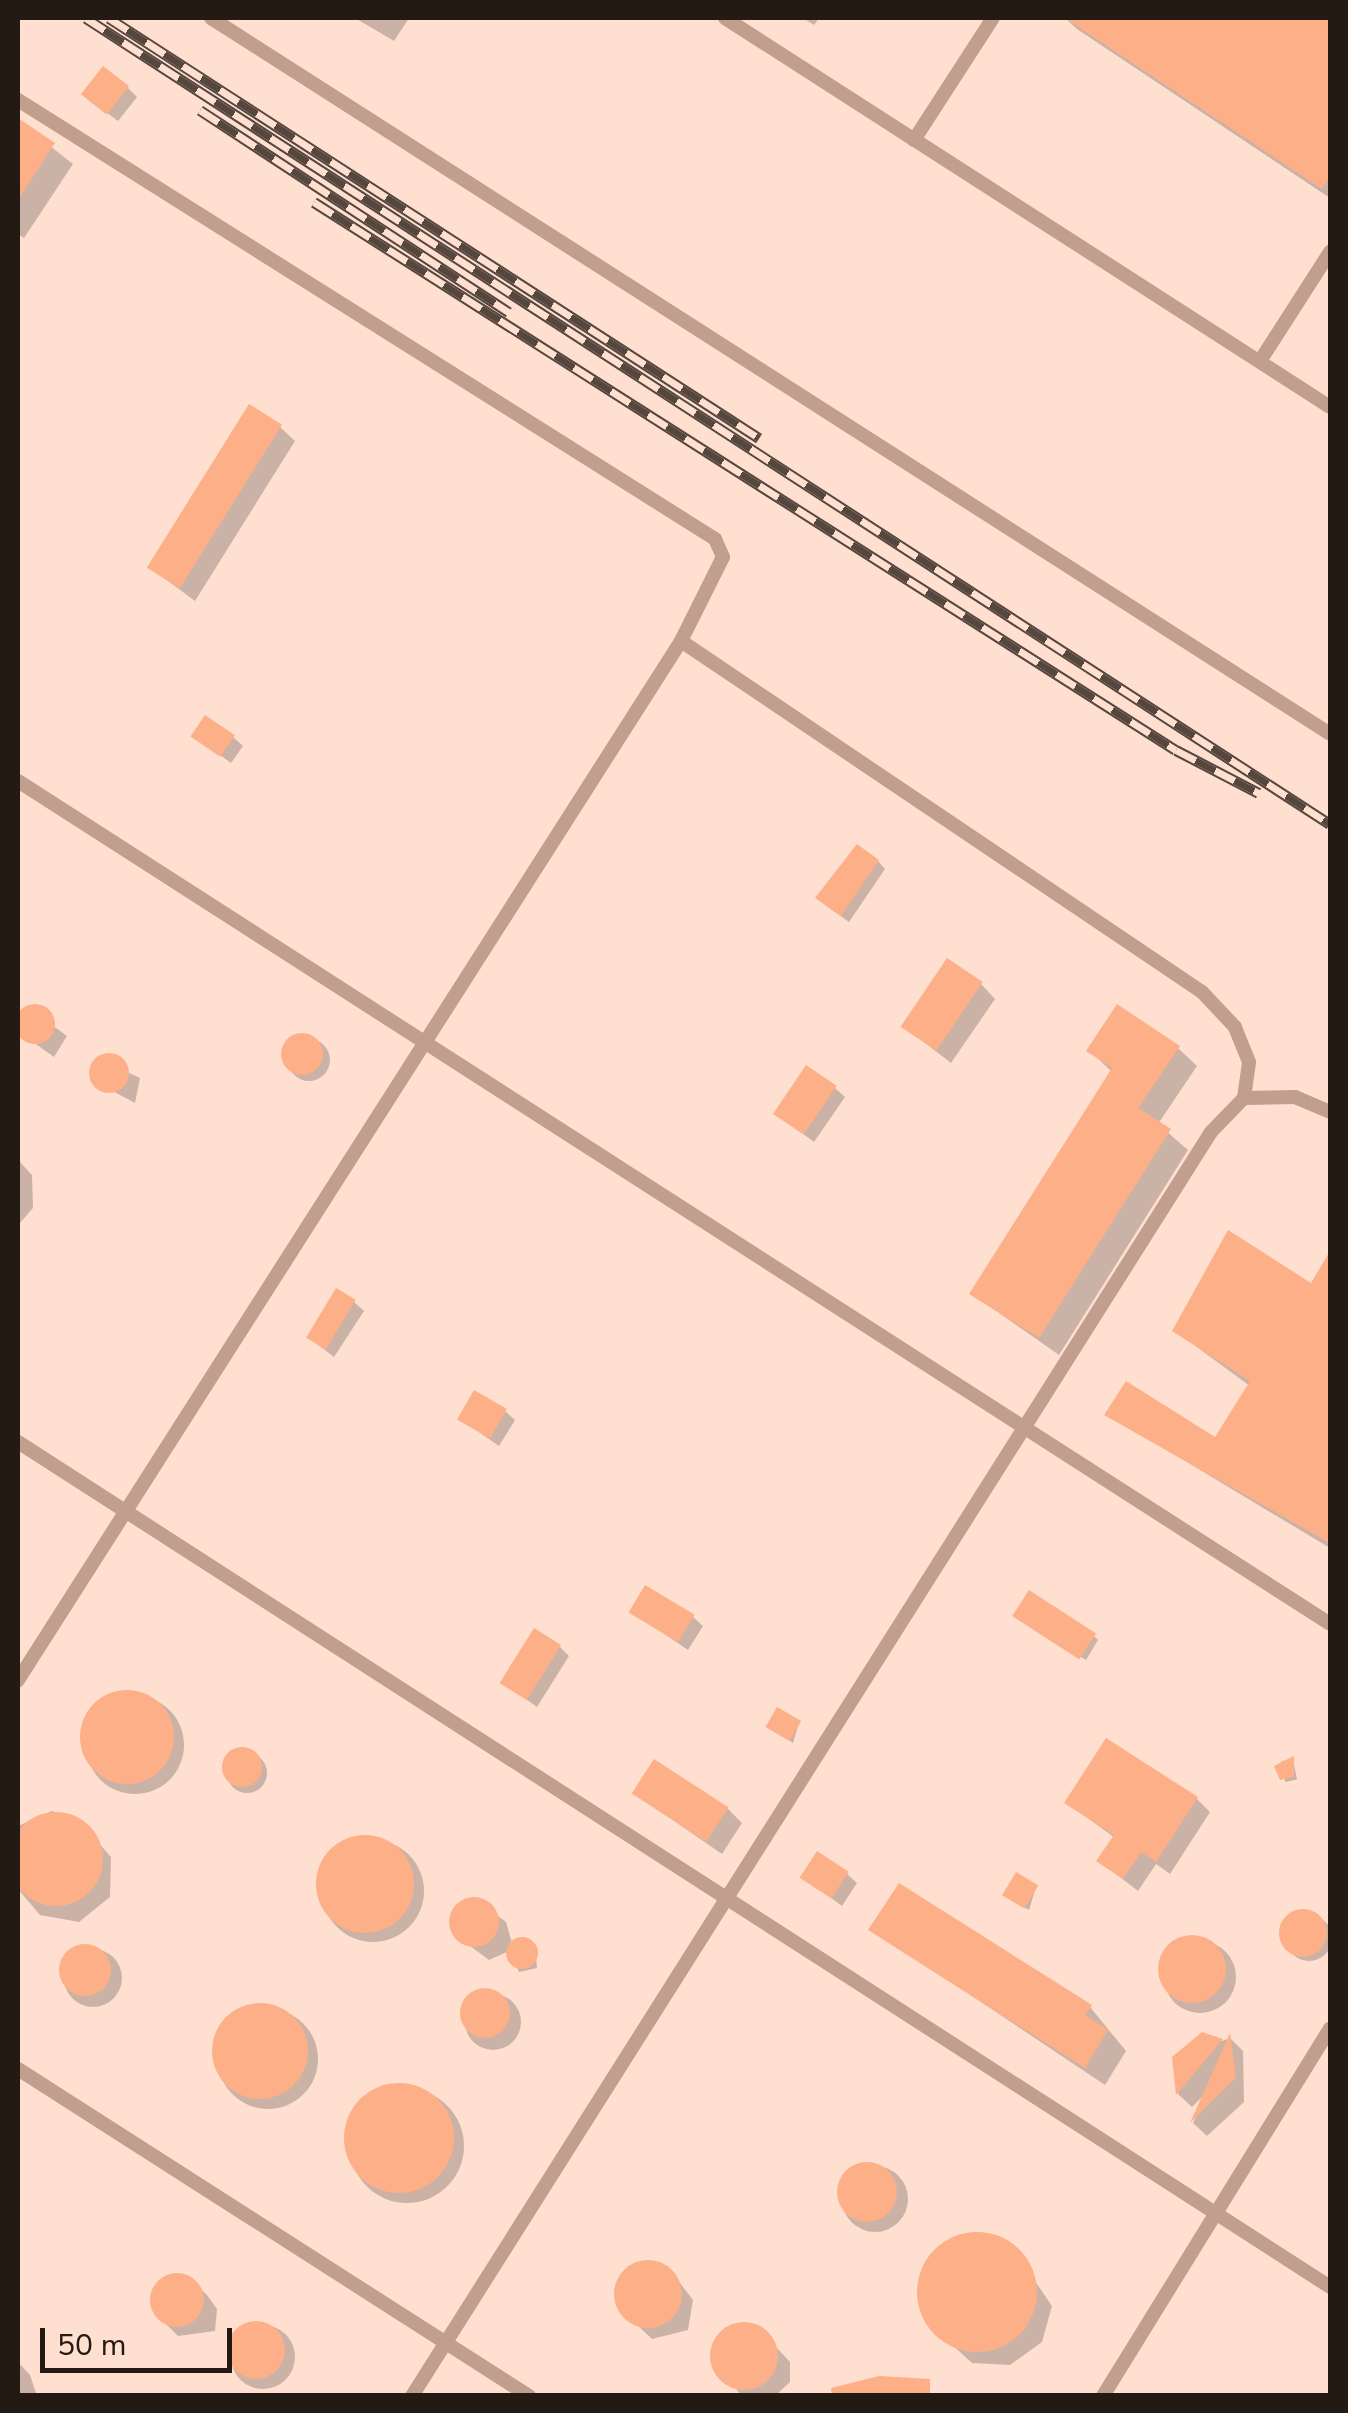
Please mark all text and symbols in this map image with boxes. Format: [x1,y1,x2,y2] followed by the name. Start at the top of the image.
[45,2308,238,2370] scale bar
[57,2325,126,2366] text: 50 m

